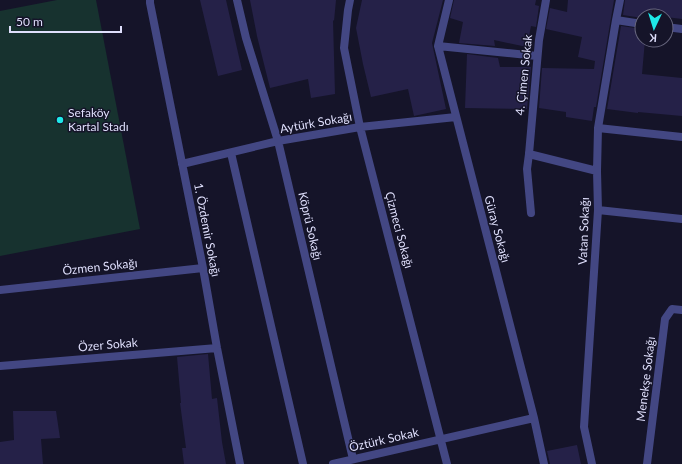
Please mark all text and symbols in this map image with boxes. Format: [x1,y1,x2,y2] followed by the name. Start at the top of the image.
[10,8,121,34] scale bar
[634,8,674,48] north arrow
[16,14,43,29] text: 50 m
[649,32,657,45] text: K
[512,33,535,116] street label: 4. Çimen Sokak
[68,105,129,134] place label: Sefaköy Kartal Stadı
[279,109,353,136] street label: Aytürk Sokağı
[55,115,65,125] marker: Sefaköy Kartal Stadı
[191,182,224,278] street label: 1. Özdemir Sokağı
[295,190,326,261] street label: Köprü Sokağı
[382,190,417,270] street label: Çizmeci Sokağı
[481,194,514,264] street label: Güray Sokağı
[575,197,592,265] street label: Vatan Sokağı
[62,255,138,278] street label: Özmen Sokağı
[78,334,139,355] street label: Özer Sokak
[633,336,658,422] street label: Menekşe Sokağı
[348,424,421,455] street label: Öztürk Sokak

